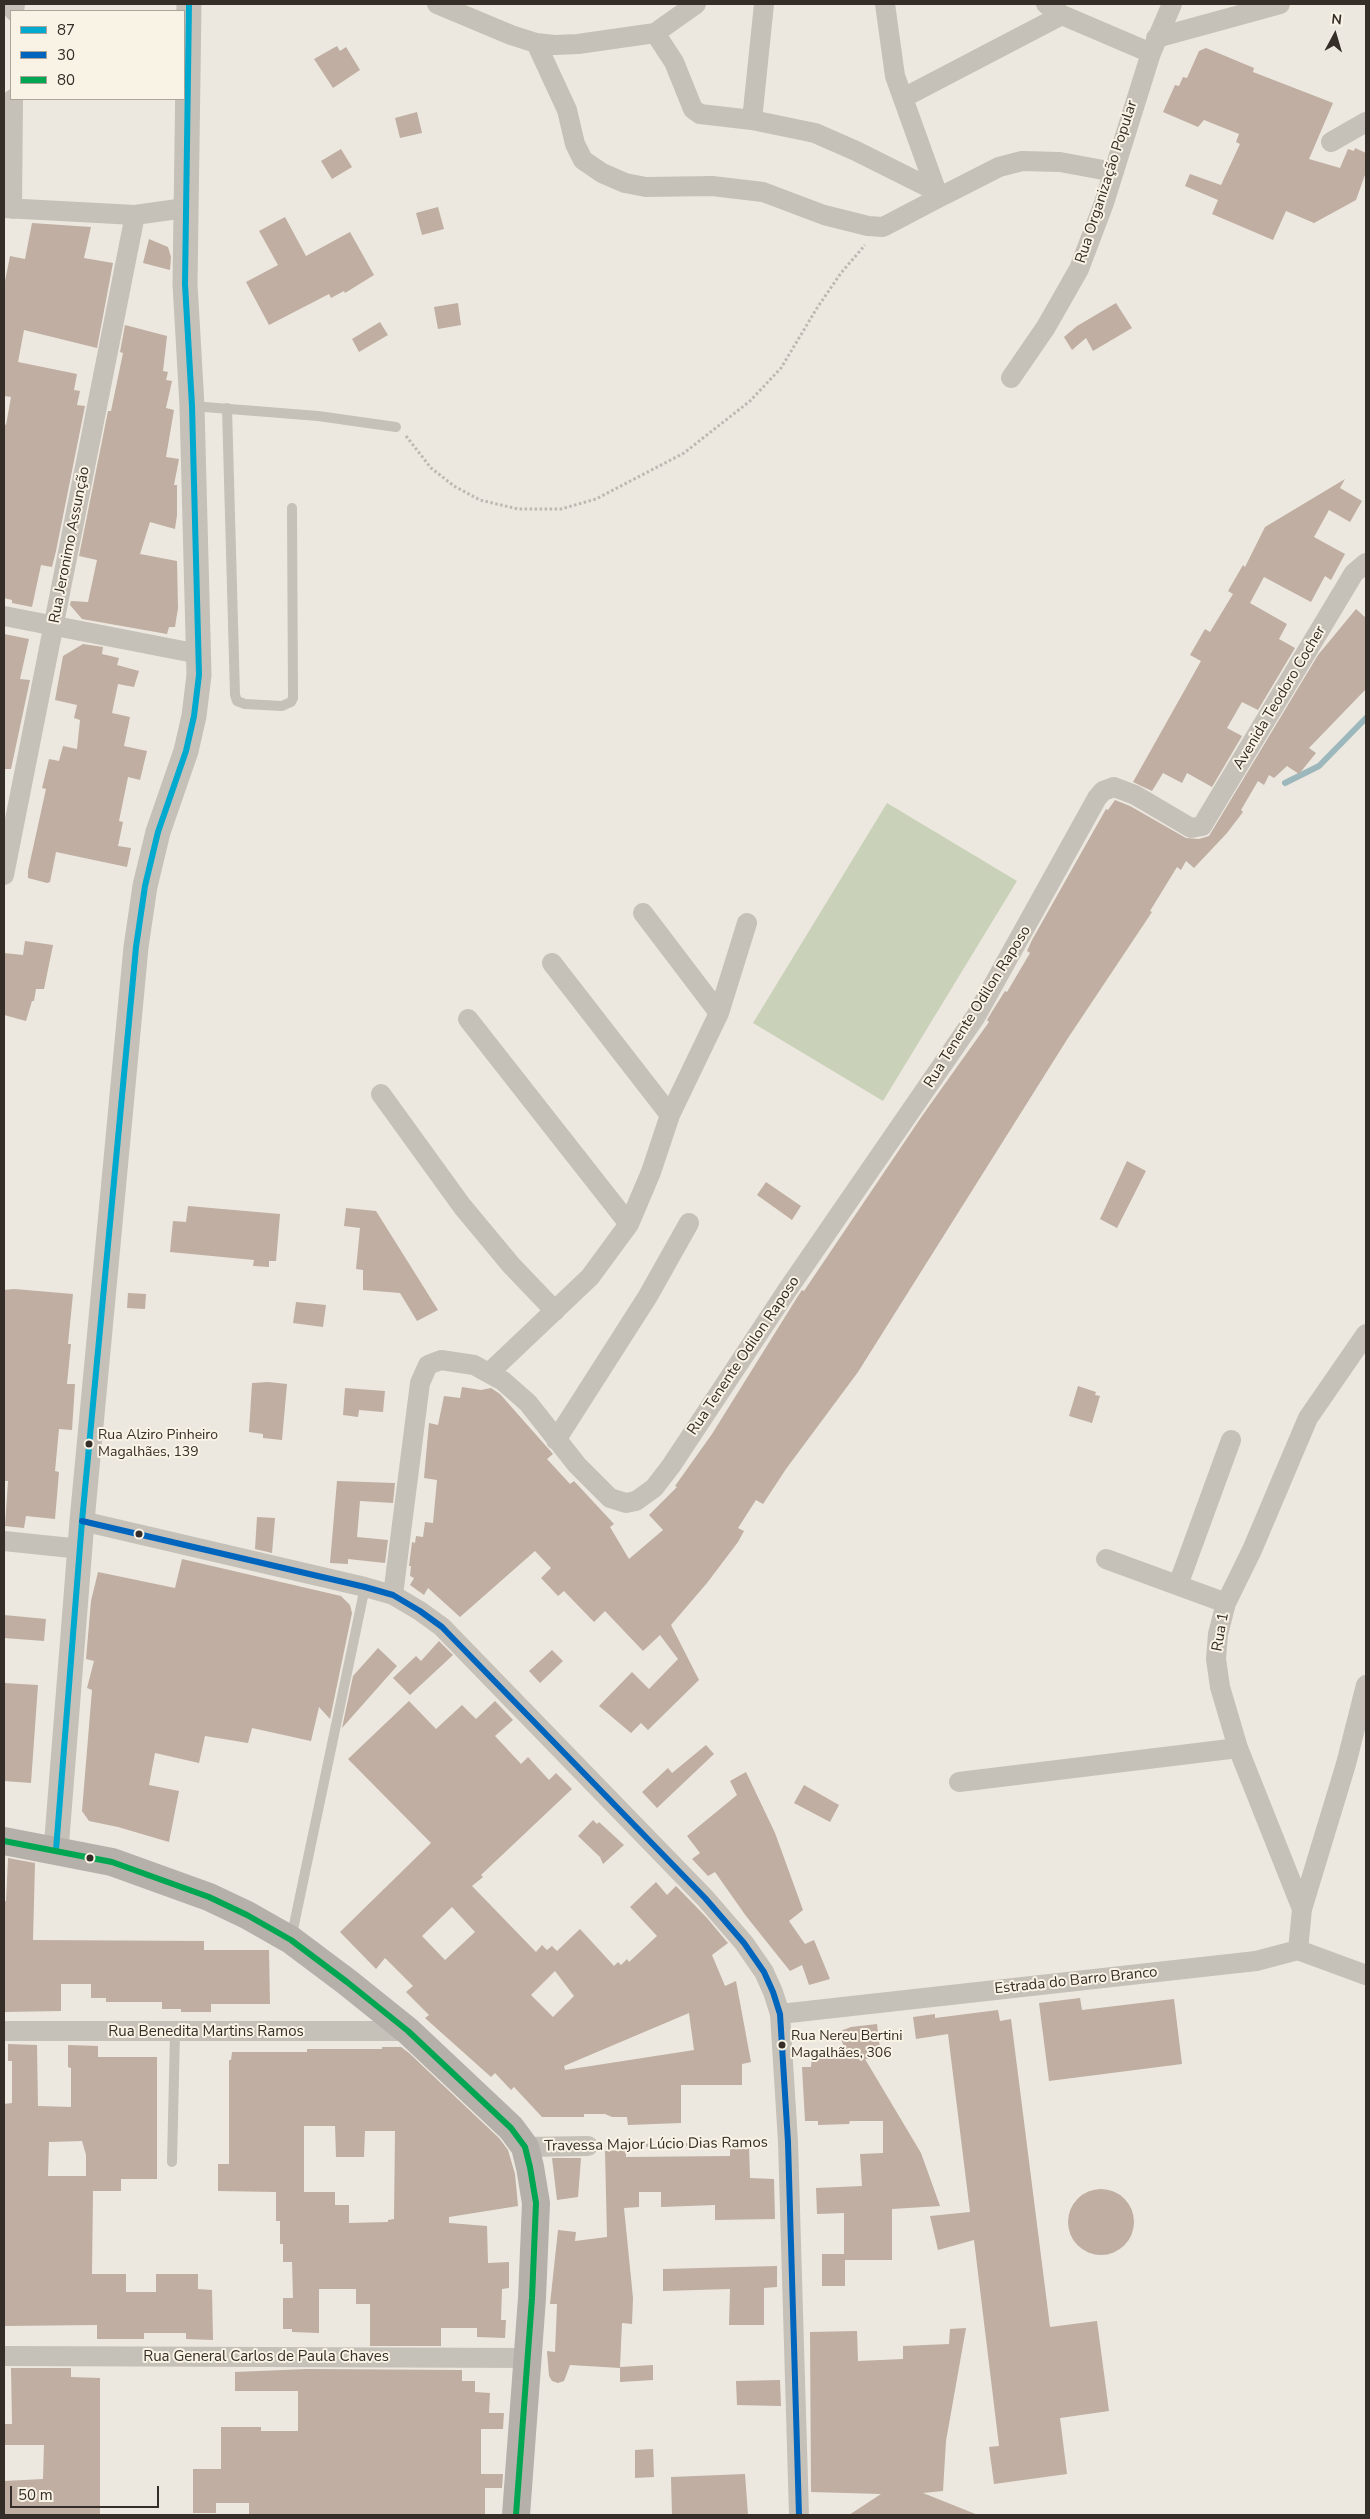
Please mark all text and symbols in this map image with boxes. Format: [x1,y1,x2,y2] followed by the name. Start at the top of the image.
[10,10,185,100] legend
[1310,10,1360,60] north arrow
[1330,10,1343,30] text: N
[57,20,75,40] text: 87
[57,45,75,65] text: 30
[57,70,75,90] text: 80
[1072,98,1142,266] street label: Rua Organização Popular
[46,465,94,625] street label: Rua Jeronimo Assunção
[1230,623,1330,773] street label: Avenida Teodoro Cocher
[921,923,1035,1091] street label: Rua Tenente Odilon Raposo
[684,1273,804,1439] street label: Rua Tenente Odilon Raposo
[98,1428,218,1460] place label: Rua Alziro Pinheiro Magalhães, 139
[84,1439,94,1449] marker: Rua Alziro Pinheiro Magalhães, 139
[134,1529,144,1539] unlabelled marker
[1209,1611,1233,1653] street label: Rua 1
[85,1853,95,1863] unlabelled marker
[994,1963,1158,1999] street label: Estrada do Barro Branco
[108,2023,304,2041] street label: Rua Benedita Martins Ramos
[791,2029,903,2062] place label: Rua Nereu Bertini Magalhães, 306
[777,2040,787,2050] marker: Rua Nereu Bertini Magalhães, 306
[544,2134,768,2156] street label: Travessa Major Lúcio Dias Ramos
[143,2348,389,2366] street label: Rua General Carlos de Paula Chaves
[12,2476,161,2508] scale bar
[18,2485,53,2505] text: 50 m

